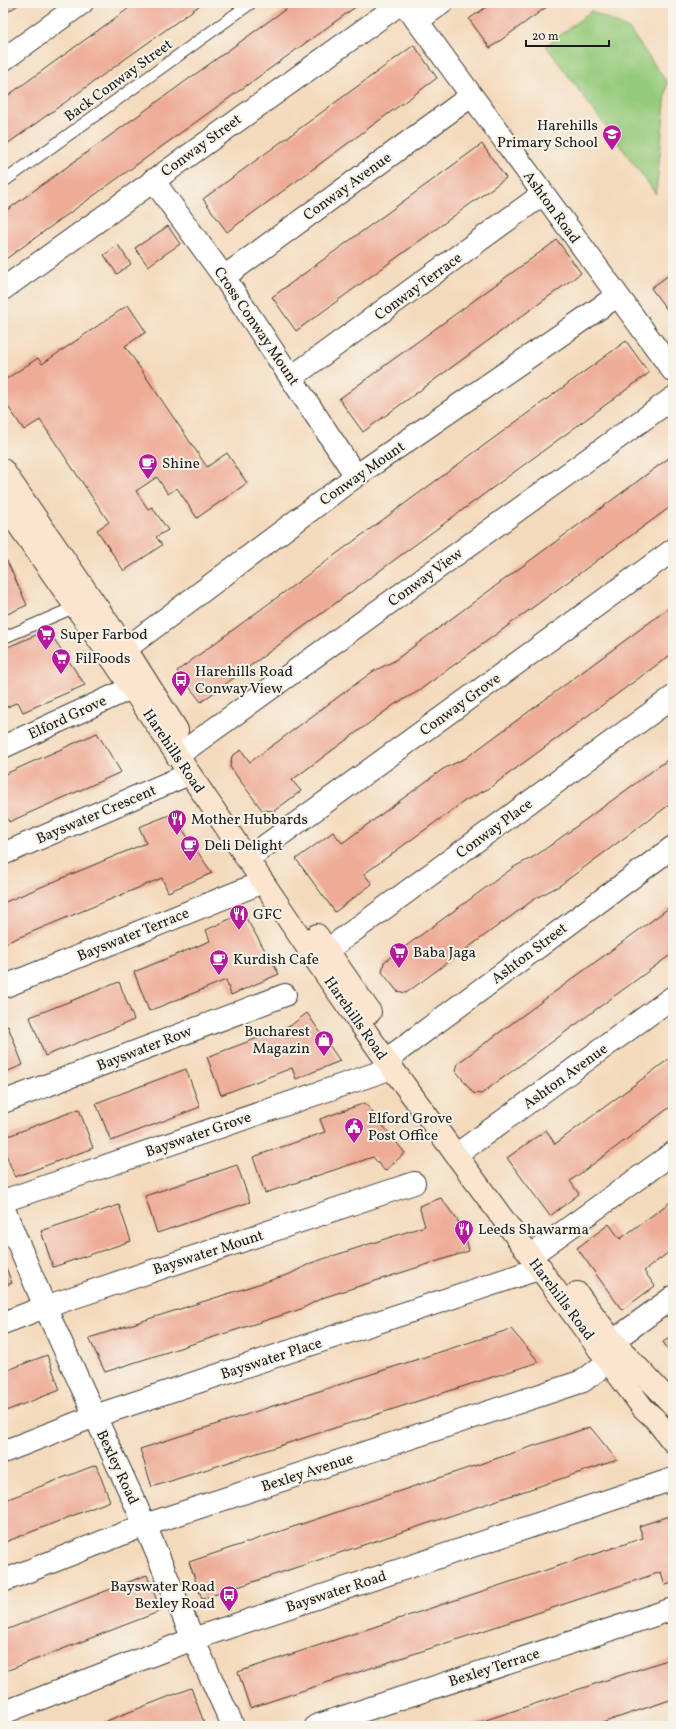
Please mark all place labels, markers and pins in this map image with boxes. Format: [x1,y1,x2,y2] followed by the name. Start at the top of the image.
[497,116,598,154] place label: Harehills Primary School
[601,123,623,151] school or university icon: Harehills Primary School
[137,452,159,480] cafe icon: Shine
[162,454,200,475] place label: Shine
[35,623,57,651] supermarket icon: Super Farbod
[60,625,148,646] place label: Super Farbod
[50,647,72,675] supermarket icon: FilFoods
[75,649,130,670] place label: FilFoods
[195,662,293,700] place label: Harehills Road Conway View
[170,669,192,697] bus stop icon: Harehills Road Conway View
[166,808,188,836] restaurant icon: Mother Hubbards
[191,810,308,831] place label: Mother Hubbards
[179,834,201,862] cafe icon: Deli Delight
[204,836,283,857] place label: Deli Delight
[228,903,250,931] restaurant icon: GFC
[253,905,282,926] place label: GFC
[388,941,410,969] supermarket icon: Baba Jaga
[413,943,476,964] place label: Baba Jaga
[208,948,230,976] cafe icon: Kurdish Cafe
[233,950,319,971] place label: Kurdish Cafe
[244,1022,310,1060] place label: Bucharest Magazin
[313,1029,335,1057] shop icon: Bucharest Magazin
[368,1109,452,1147] place label: Elford Grove Post Office
[343,1116,365,1144] public building icon: Elford Grove Post Office
[453,1218,475,1246] restaurant icon: Leeds Shawarma
[478,1220,589,1241] place label: Leeds Shawarma
[110,1577,215,1615] place label: Bayswater Road Bexley Road
[218,1584,240,1612] bus stop icon: Bayswater Road Bexley Road

